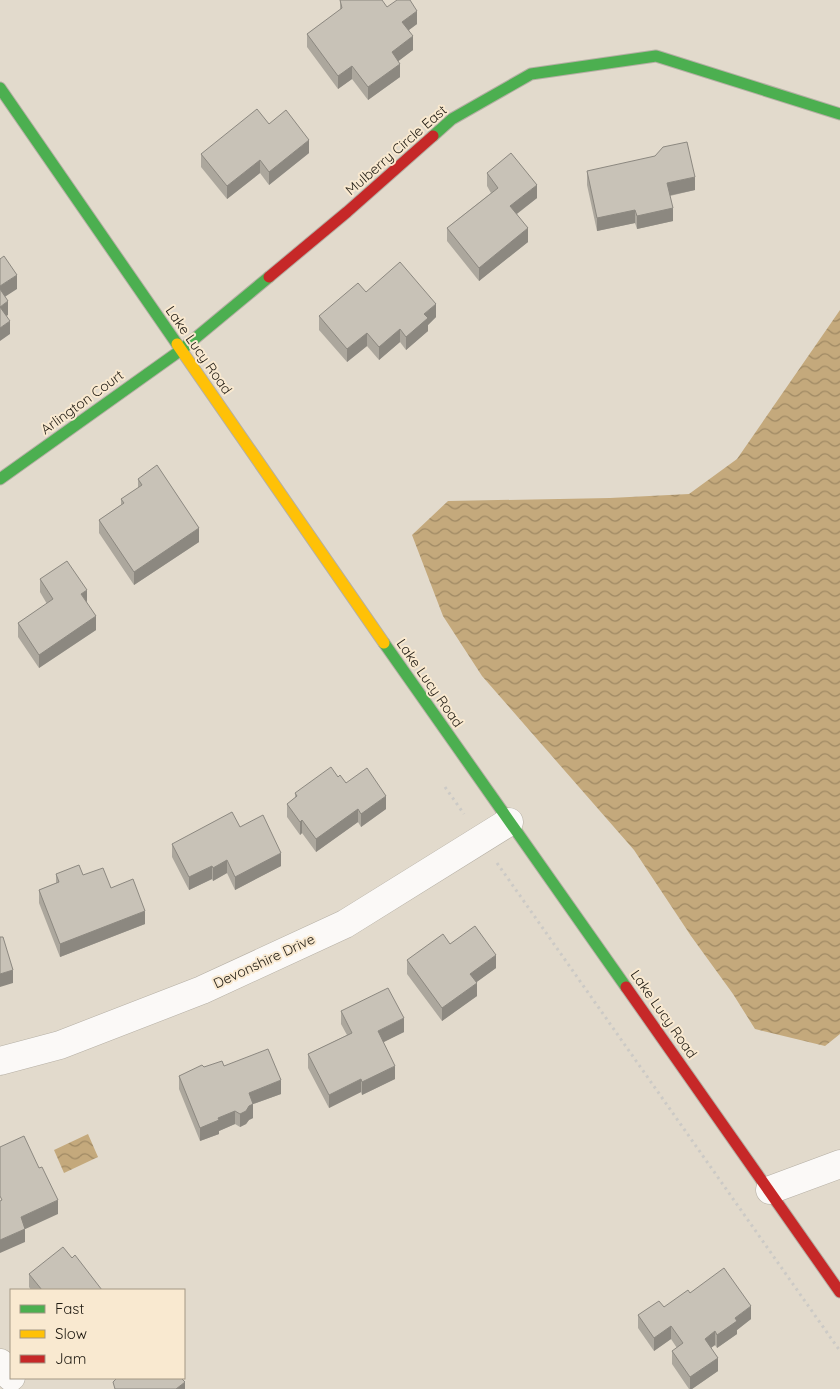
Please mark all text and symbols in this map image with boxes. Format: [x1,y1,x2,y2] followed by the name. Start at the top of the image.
[342,101,451,199] street label: Mulberry Circle East
[162,302,236,398] street label: Lake Lucy Road
[37,366,127,438] street label: Arlington Court
[393,635,467,731] street label: Lake Lucy Road
[210,930,318,992] street label: Devonshire Drive
[627,966,701,1062] street label: Lake Lucy Road
[10,1289,185,1379] legend
[55,1299,84,1318] text: Fast
[55,1324,87,1343] text: Slow
[55,1349,86,1368] text: Jam

